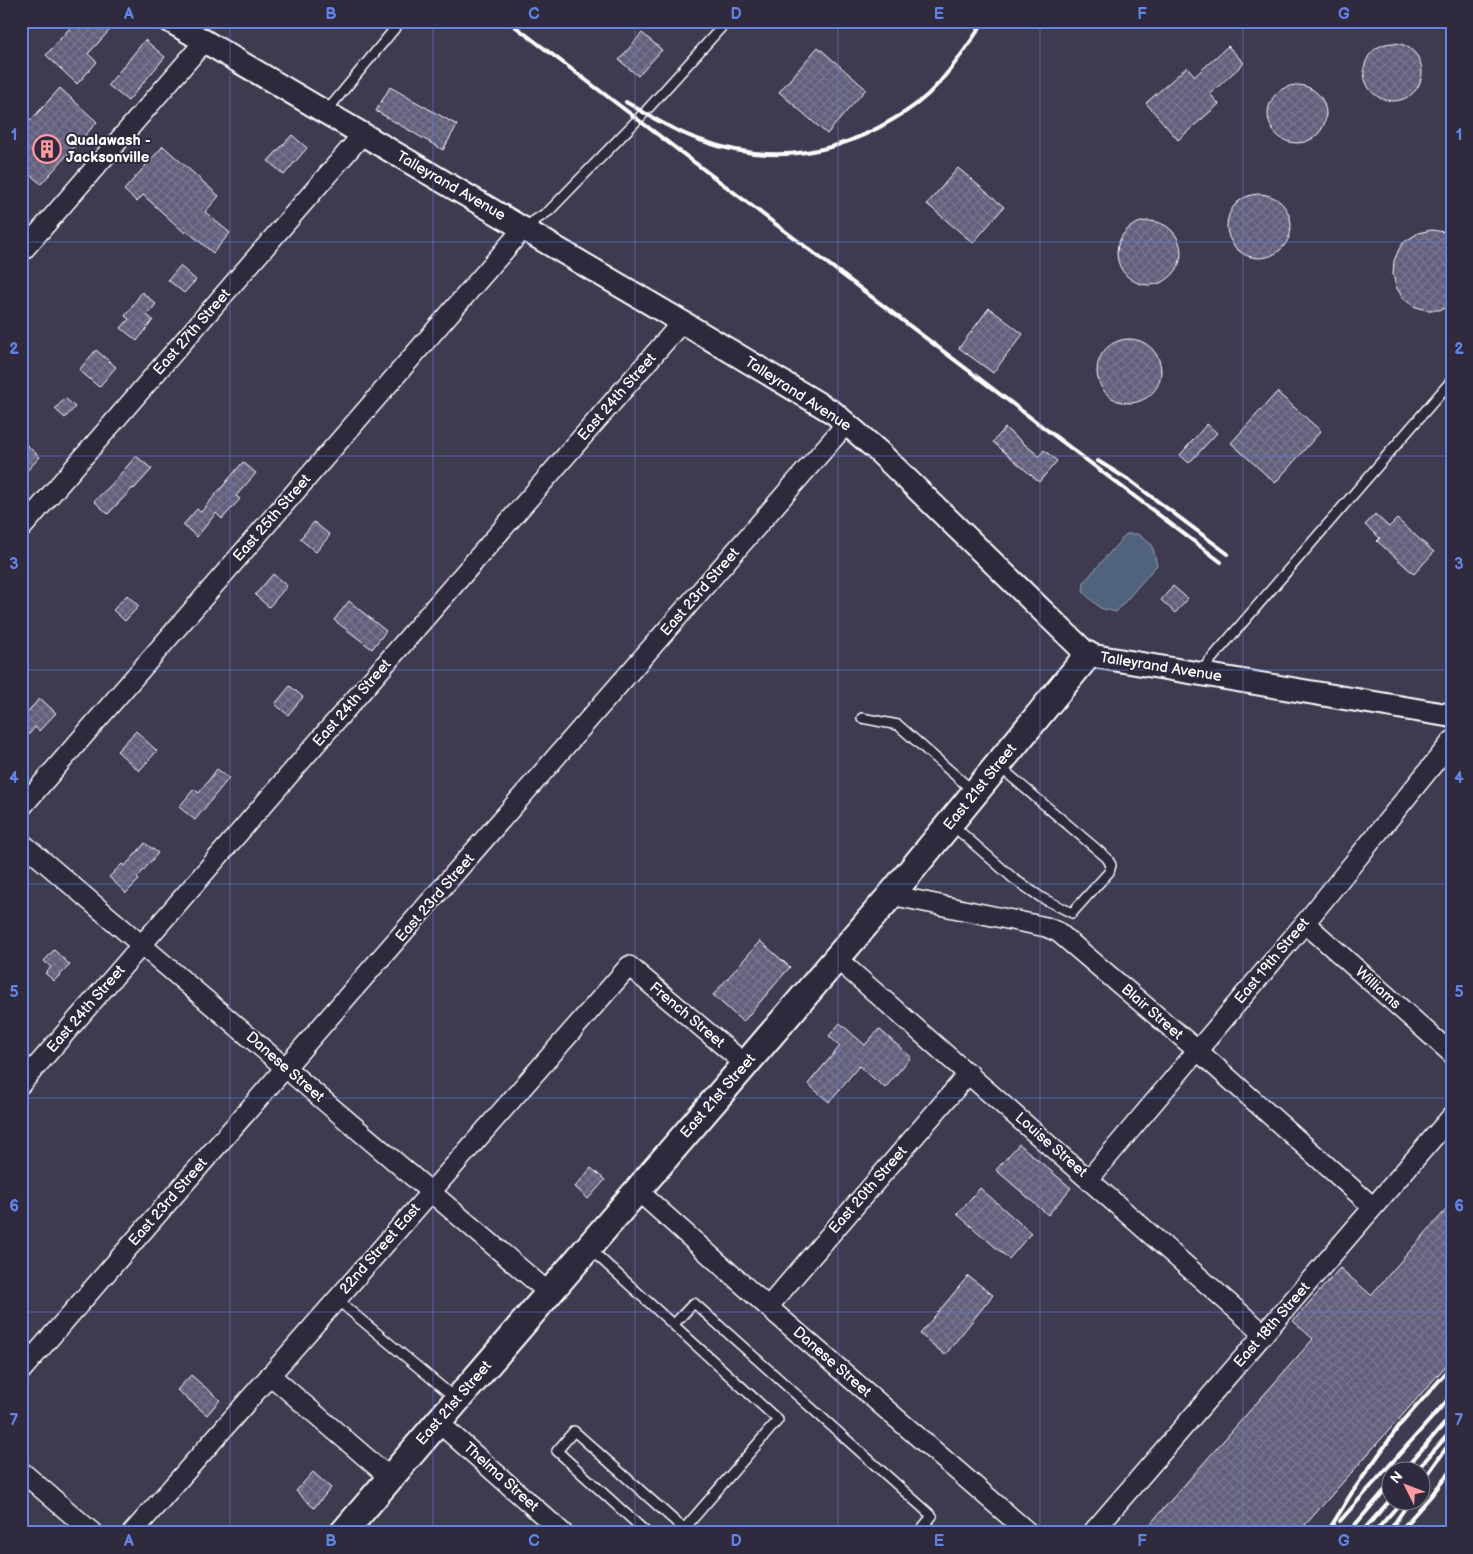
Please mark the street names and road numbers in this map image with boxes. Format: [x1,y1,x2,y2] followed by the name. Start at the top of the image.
[393,147,509,225] street label: Talleyrand Avenue
[149,285,235,379] street label: East 27th Street
[574,349,661,445] street label: East 24th Street
[741,353,855,436] street label: Talleyrand Avenue
[229,470,315,566] street label: East 25th Street
[656,544,744,640] street label: East 23rd Street
[1099,648,1223,686] street label: Talleyrand Avenue
[309,655,396,751] street label: East 24th Street
[939,740,1021,834] street label: East 21st Street
[391,850,479,946] street label: East 23rd Street
[1230,914,1314,1008] street label: East 19th Street
[43,961,130,1057] street label: East 24th Street
[1351,963,1405,1014] street label: Williams
[645,978,729,1052] street label: French Street
[1117,980,1187,1044] street label: Blair Street
[242,1028,328,1107] street label: Danese Street
[676,1050,760,1142] street label: East 21st Street
[1011,1108,1091,1182] street label: Louise Street
[825,1142,911,1238] street label: East 20th Street
[124,1154,212,1250] street label: East 23rd Street
[335,1199,425,1298] street label: 22nd Street East
[1230,1278,1314,1372] street label: East 18th Street
[789,1323,875,1402] street label: Danese Street
[412,1357,496,1449] street label: East 21st Street
[459,1438,543,1516] street label: Thelma Street

